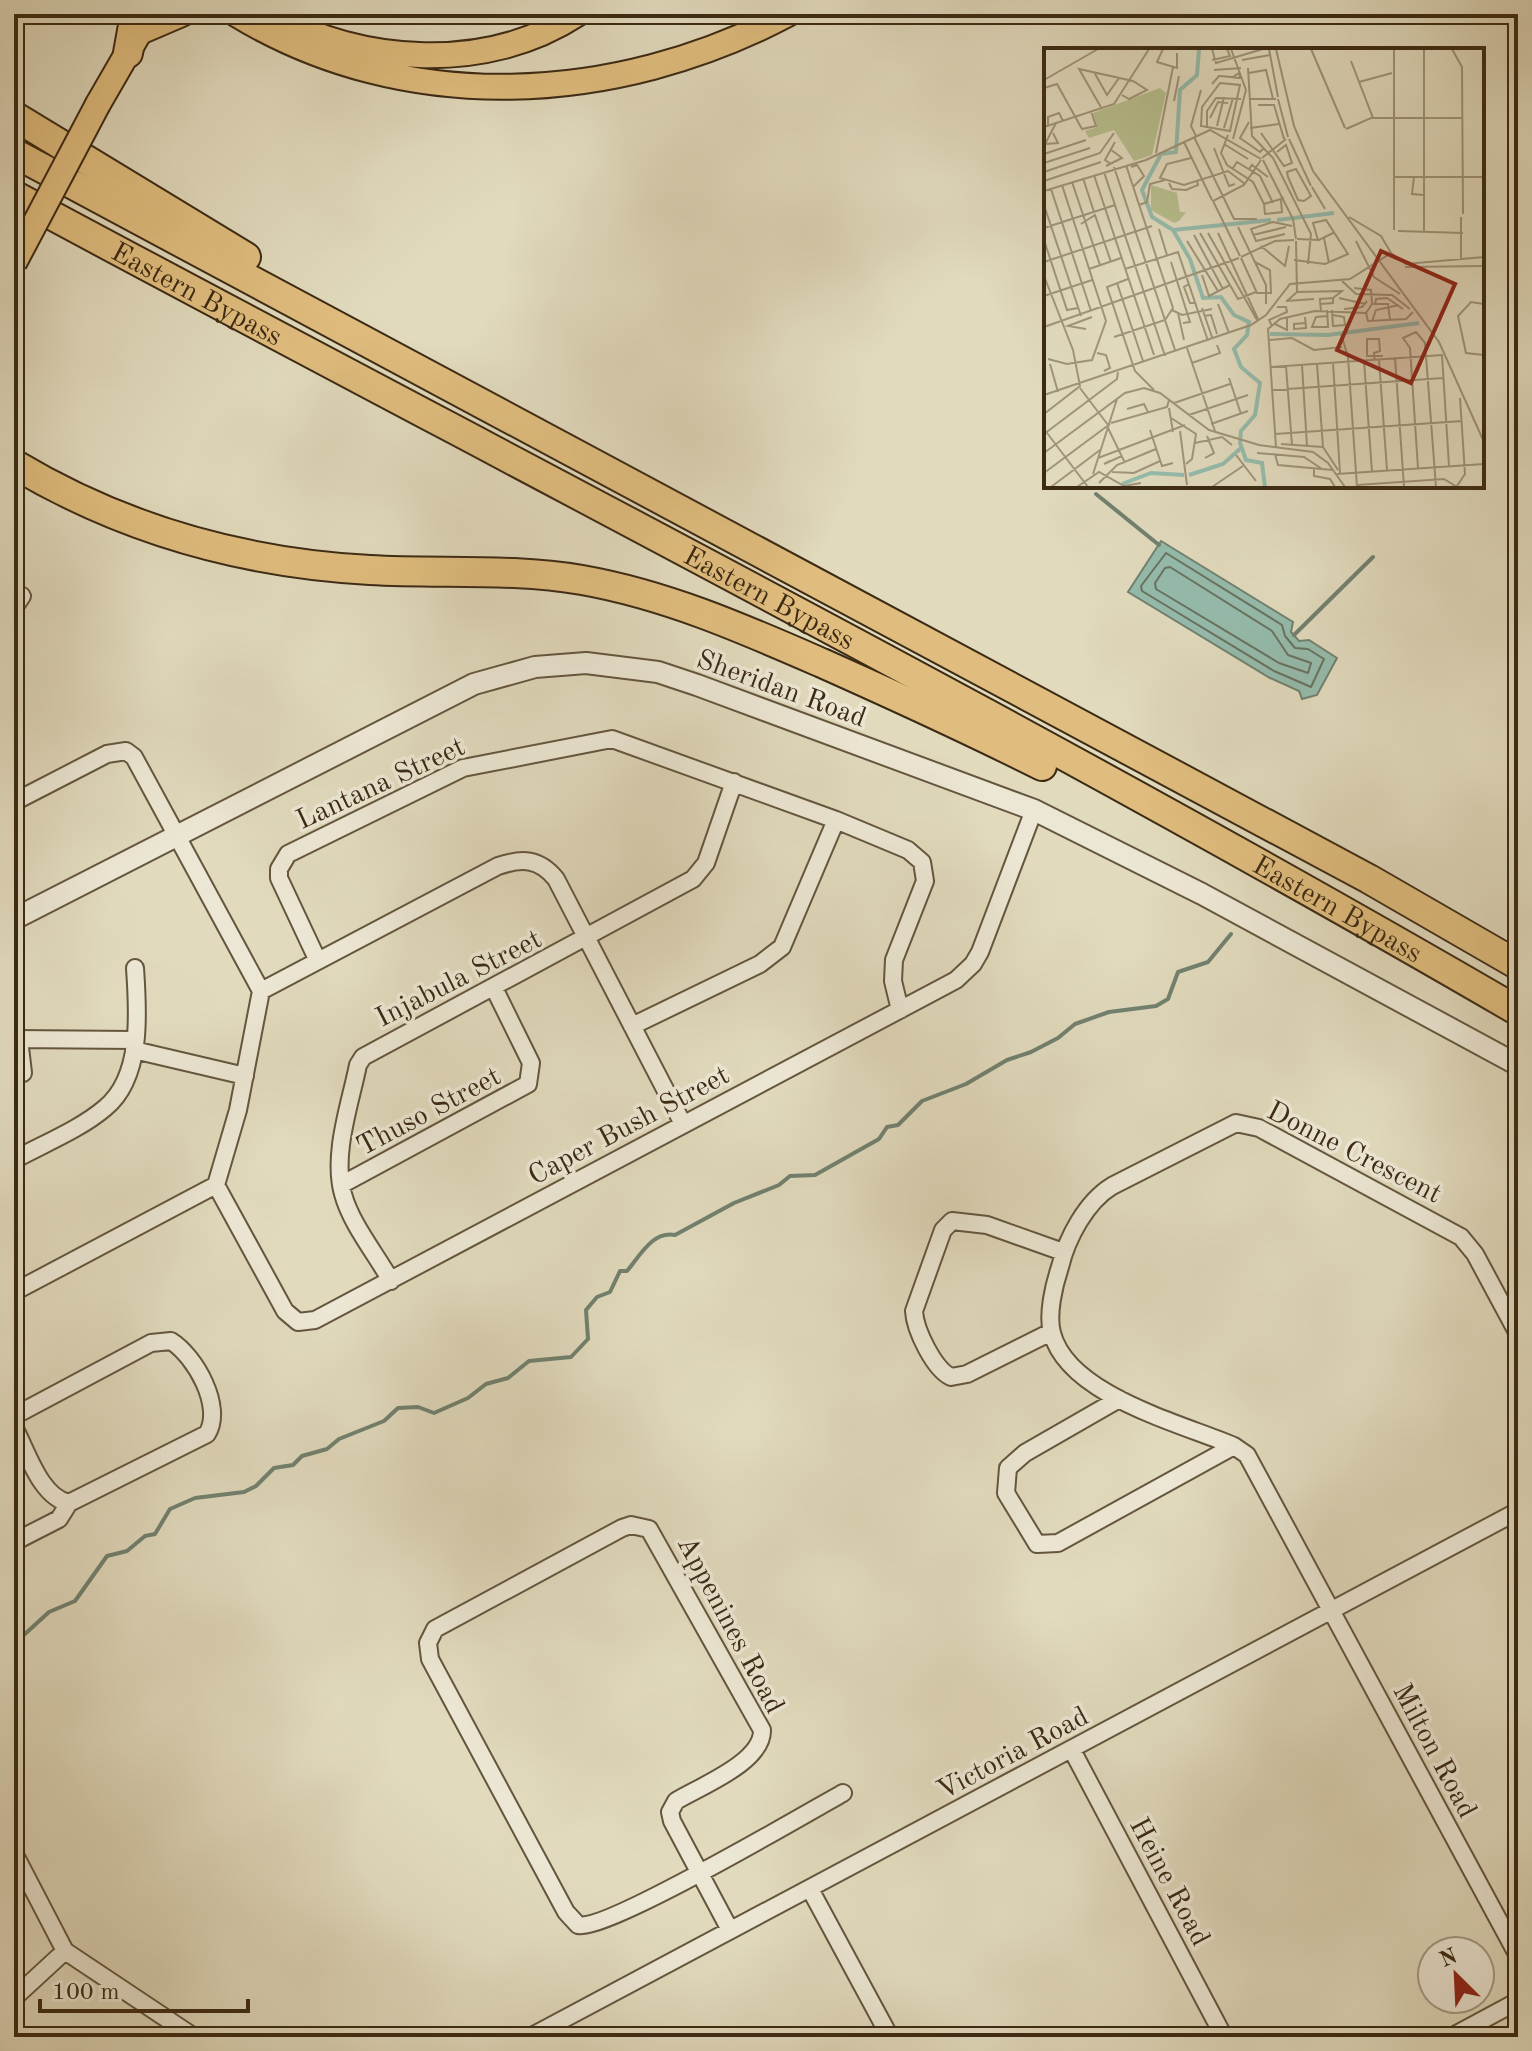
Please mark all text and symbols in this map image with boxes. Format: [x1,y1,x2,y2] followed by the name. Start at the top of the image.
[1044,48,1484,488] inset map
[106,239,286,353] street label: Eastern Bypass
[678,543,858,657] street label: Eastern Bypass
[692,646,870,733] street label: Sheridan Road
[293,733,470,836] street label: Lantana Street
[1247,852,1426,969] street label: Eastern Bypass
[372,926,547,1033] street label: Injabula Street
[524,1062,734,1191] street label: Caper Bush Street
[353,1063,506,1162] street label: Thuso Street
[1262,1098,1446,1210] street label: Donne Crescent
[671,1532,788,1719] street label: Appenines Road
[1386,1680,1480,1823] street label: Milton Road
[933,1703,1094,1806] street label: Victoria Road
[1123,1814,1214,1951] street label: Heine Road
[1416,1935,1496,2015] north arrow
[1437,1945,1461,1972] text: N
[40,1963,248,2013] scale bar
[52,1981,120,2005] text: 100 m

